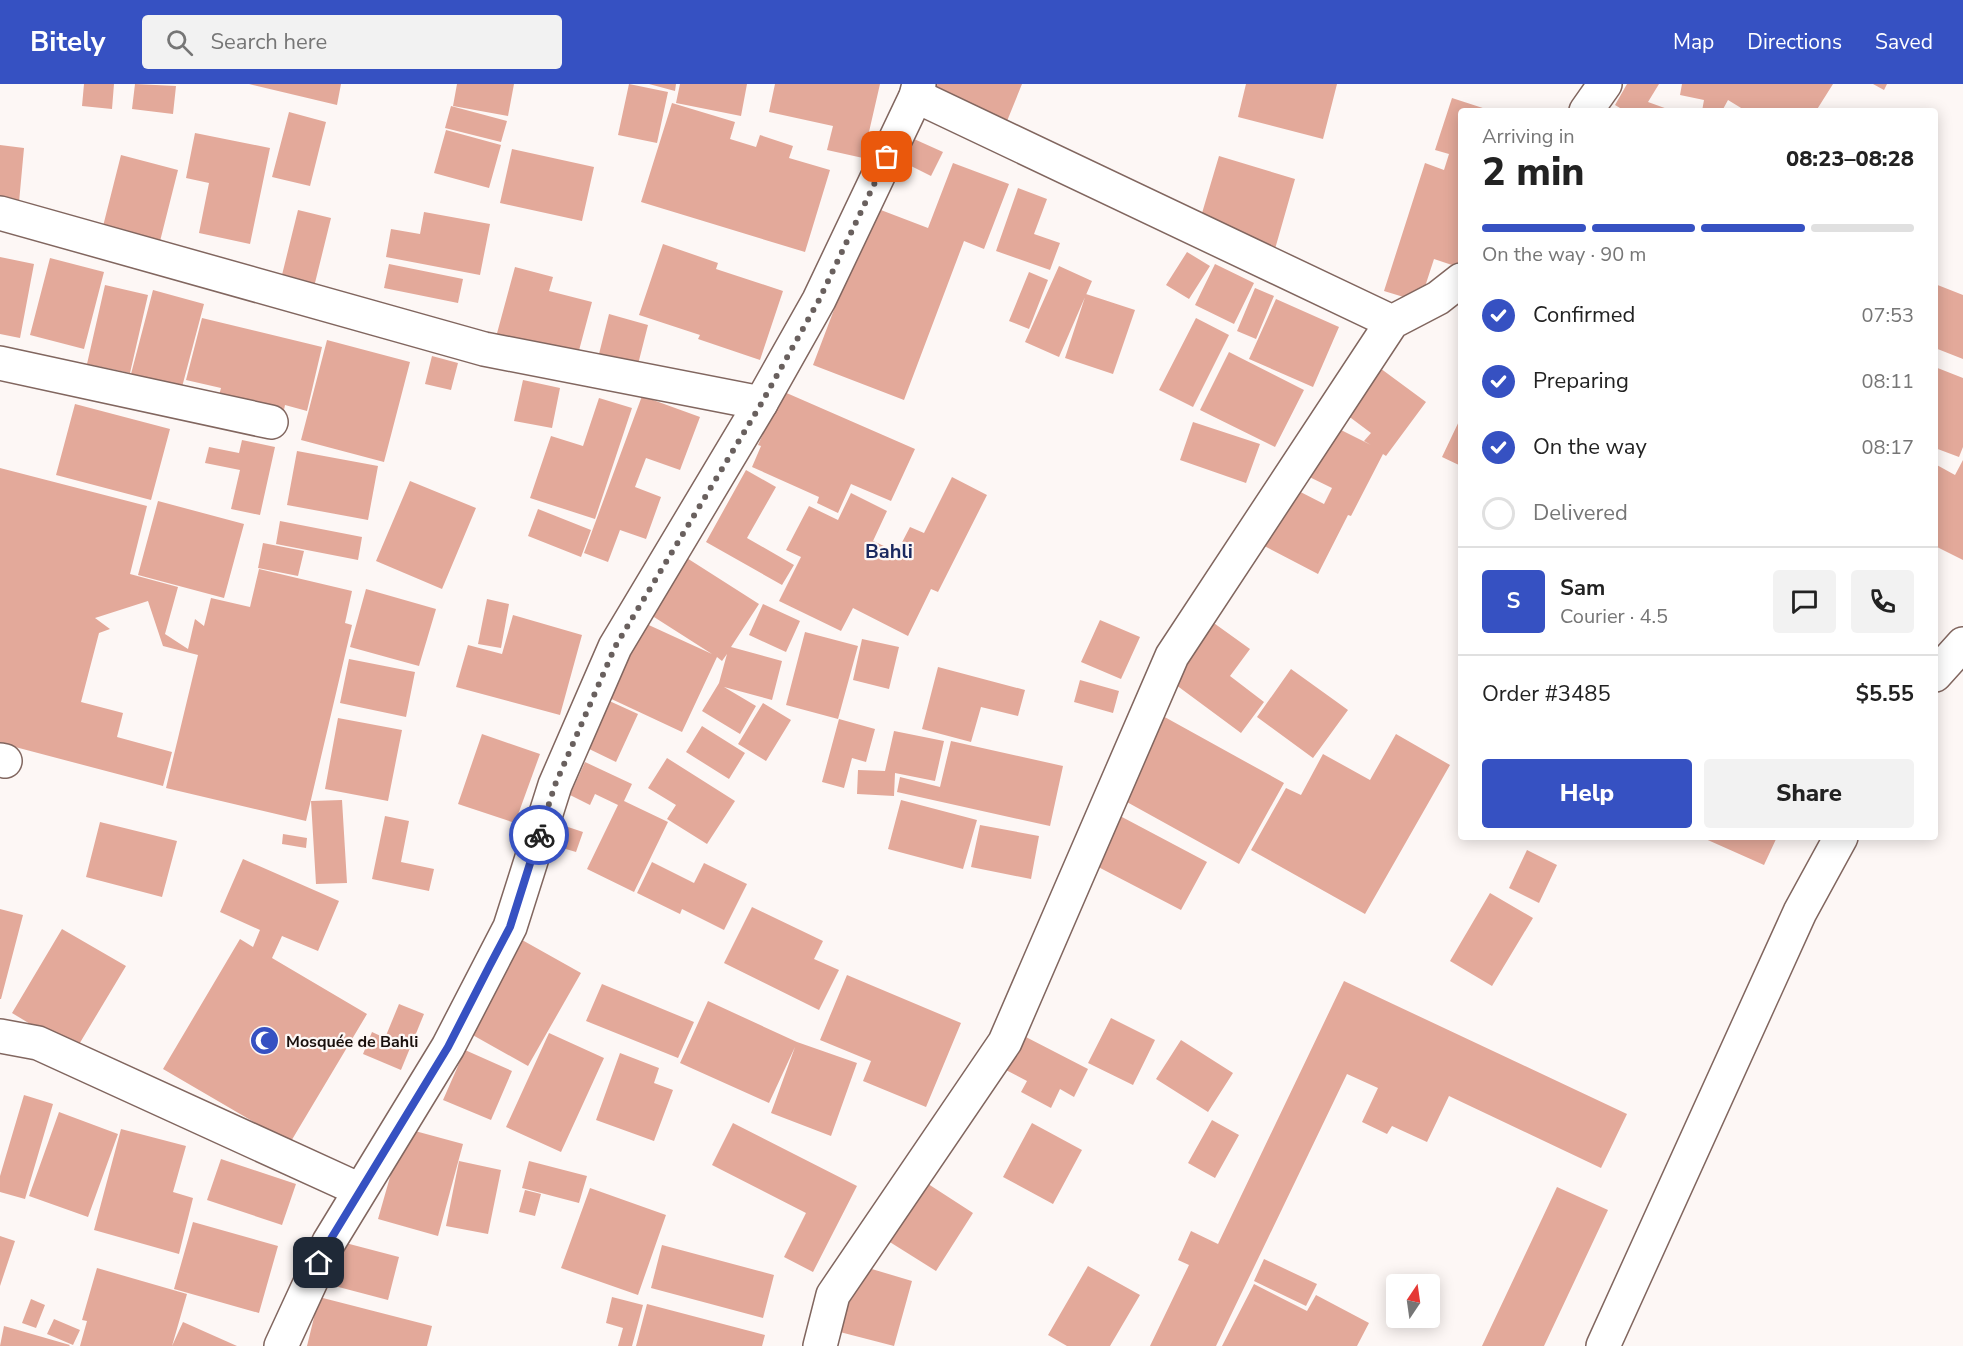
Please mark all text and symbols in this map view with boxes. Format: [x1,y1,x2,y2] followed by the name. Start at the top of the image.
[142,15,562,69] search box
[30,23,106,61] text: Bitely
[163,26,196,59] icon: search
[211,27,327,57] text: Search here
[1673,28,1714,56] text: Map
[1747,28,1842,56] text: Directions
[1875,28,1933,56] text: Saved
[1482,123,1575,150] text: Arriving in
[861,131,912,182] pin
[870,140,903,173] icon: bag
[1786,144,1914,174] text: 08:23–08:28
[1482,146,1585,199] text: 2 min
[1482,241,1646,268] text: On the way · 90 m
[1482,299,1515,332] icon: check
[1533,300,1635,330] text: Confirmed
[1861,302,1914,329] text: 07:53
[1482,365,1515,398] icon: check
[1533,366,1629,396] text: Preparing
[1861,368,1914,395] text: 08:11
[1482,431,1515,464] icon: check
[1533,432,1647,462] text: On the way
[1861,434,1914,461] text: 08:17
[1533,498,1628,528] text: Delivered
[865,538,913,565] district label: Bahli
[1773,570,1836,633] button: chat
[1851,570,1914,633] button: phone
[1560,573,1605,603] text: Sam
[1507,586,1520,616] text: S
[1560,603,1668,630] text: Courier · 4.5
[1482,679,1611,709] text: Order #3485
[1856,679,1914,709] text: $5.55
[1482,759,1692,828] button: Help
[1704,759,1914,828] button: Share
[509,805,569,865] courier
[523,819,556,852] icon: bike
[249,1025,281,1057] mosque icon: Mosquée de Bahli
[286,1031,418,1053] place label: Mosquée de Bahli
[293,1237,344,1288] pin
[302,1246,335,1279] icon: home
[1386,1274,1440,1328] north arrow
[1386,1274,1440,1328] map controls

